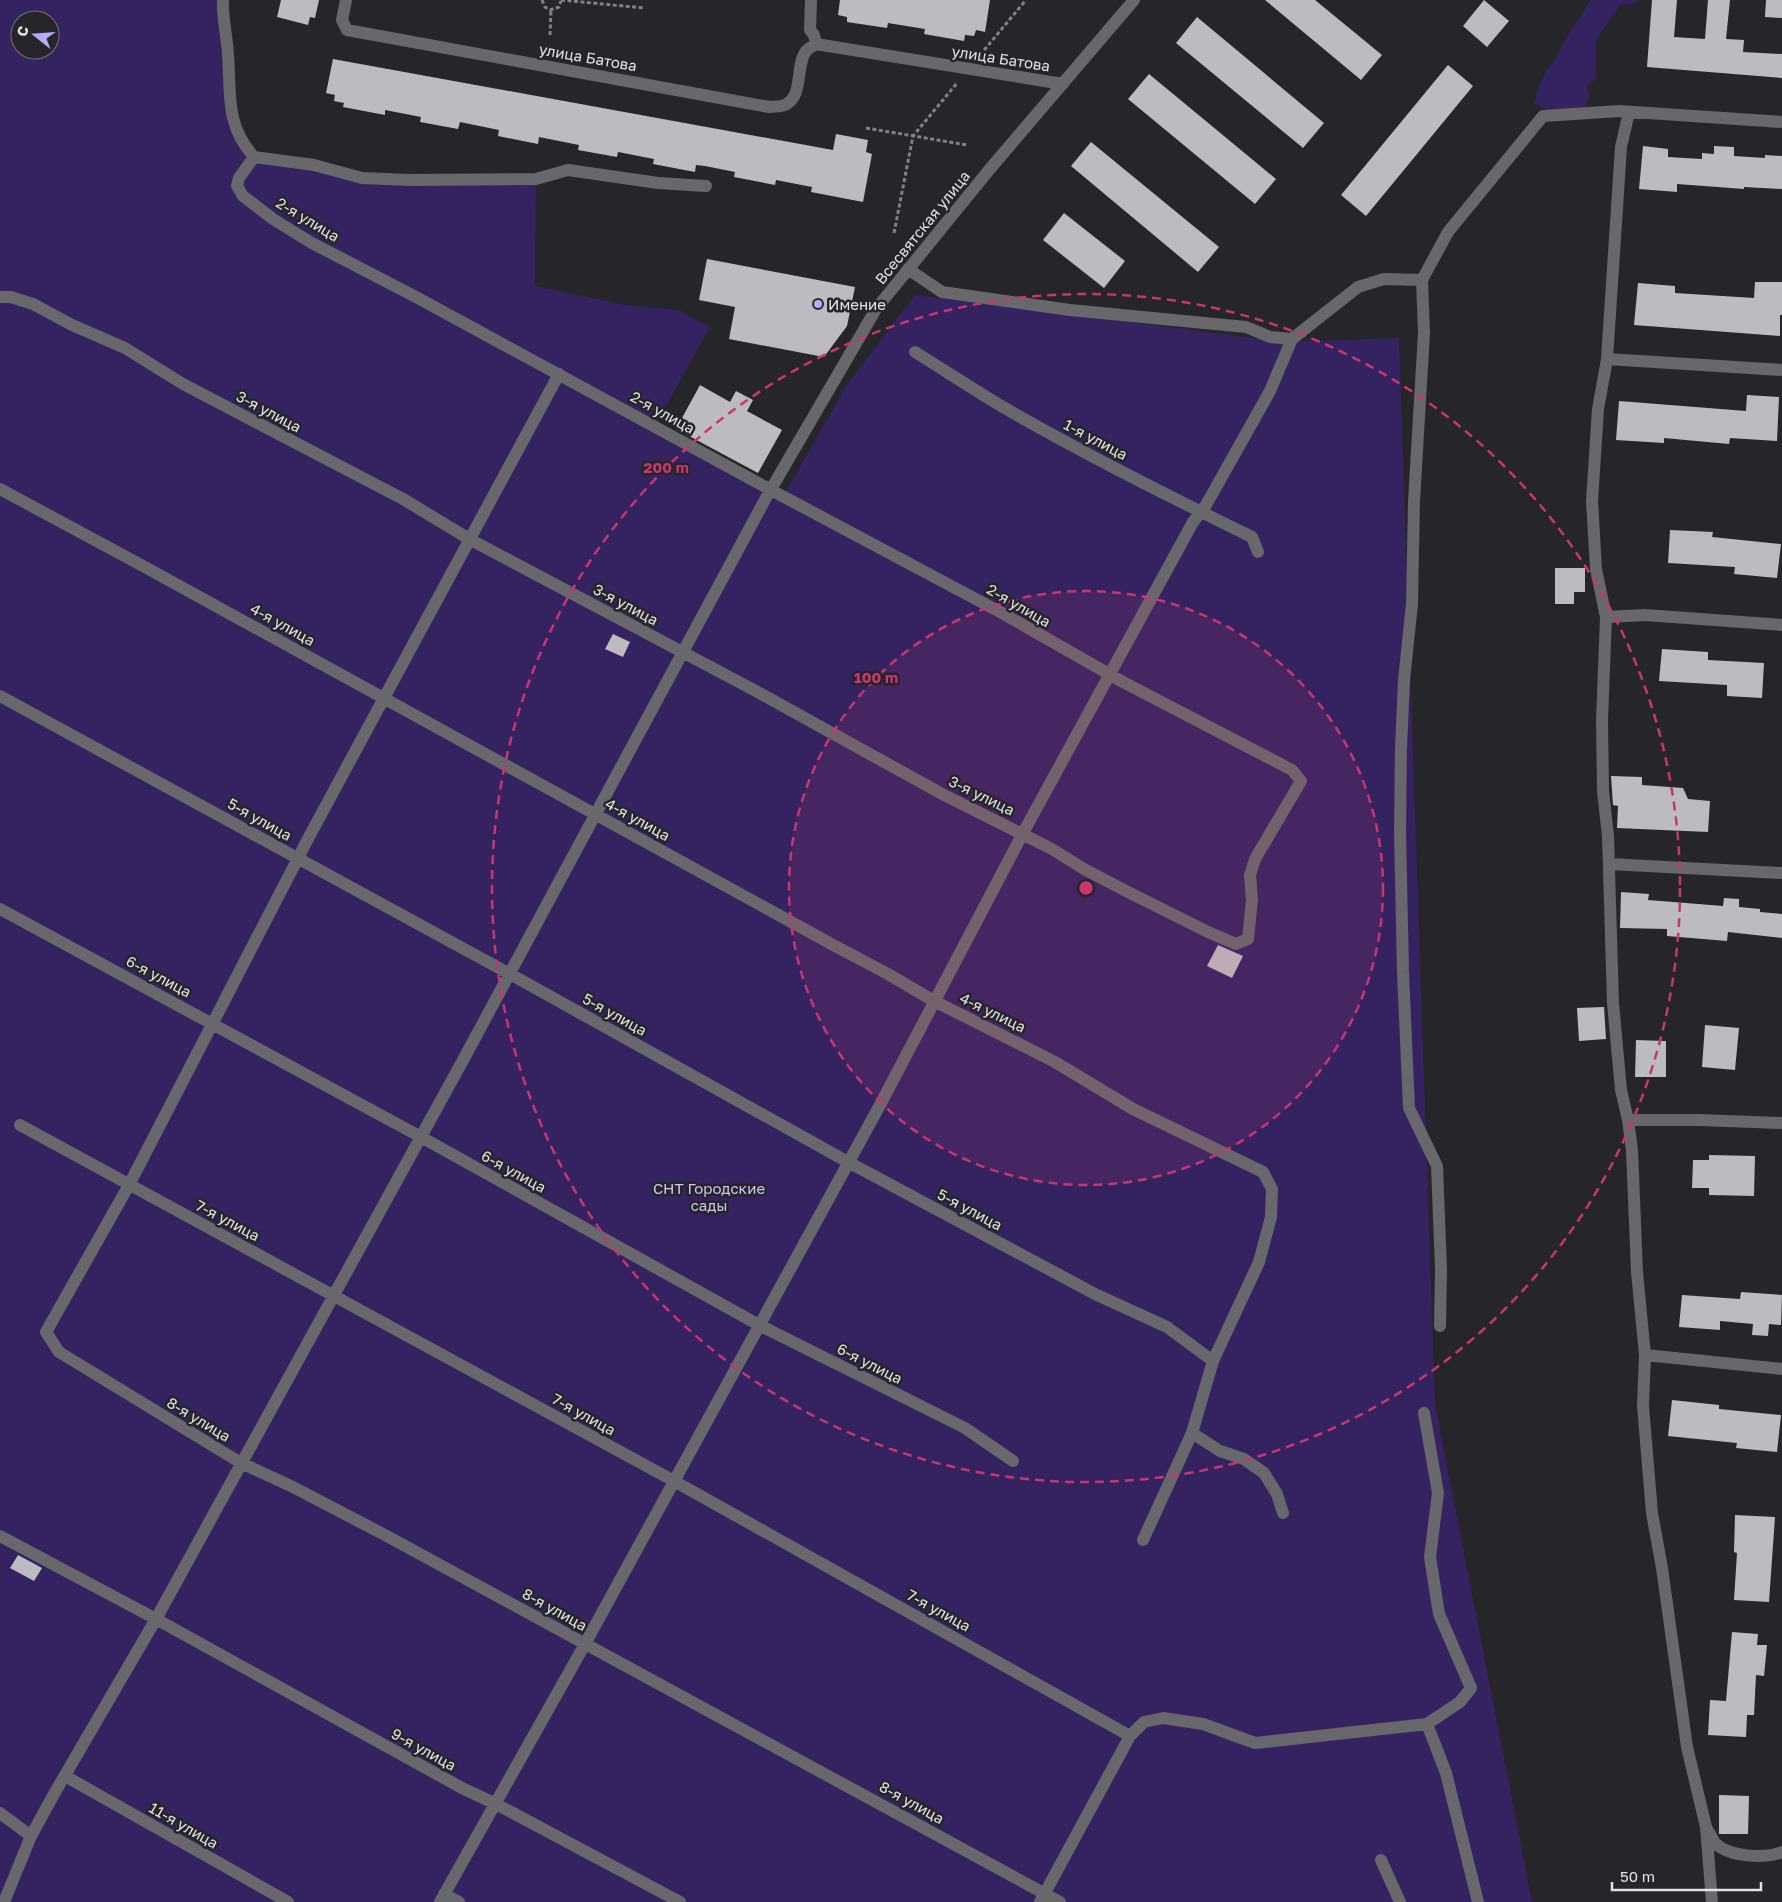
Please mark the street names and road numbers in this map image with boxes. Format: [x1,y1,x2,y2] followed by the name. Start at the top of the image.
[538,40,638,74] street label: улица Батова
[951,41,1051,75] street label: улица Батова
[871,167,973,287] street label: Всесвятская улица
[273,193,343,245] street label: 2-я улица
[234,386,304,436] street label: 3-я улица
[628,387,698,437] street label: 2-я улица
[1061,415,1131,463] street label: 1-я улица
[591,579,661,629] street label: 3-я улица
[984,580,1054,630] street label: 2-я улица
[248,599,318,649] street label: 4-я улица
[946,771,1018,819] street label: 3-я улица
[225,794,295,844] street label: 5-я улица
[603,794,673,844] street label: 4-я улица
[123,951,195,1001] street label: 6-я улица
[957,988,1029,1036] street label: 4-я улица
[580,989,650,1039] street label: 5-я улица
[479,1146,549,1196] street label: 6-я улица
[935,1184,1005,1234] street label: 5-я улица
[193,1196,263,1244] street label: 7-я улица
[834,1339,906,1387] street label: 6-я улица
[549,1389,619,1439] street label: 7-я улица
[164,1393,234,1445] street label: 8-я улица
[520,1584,590,1634] street label: 8-я улица
[904,1585,974,1635] street label: 7-я улица
[389,1724,459,1774] street label: 9-я улица
[877,1777,947,1827] street label: 8-я улица
[146,1798,222,1852] street label: 11-я улица

